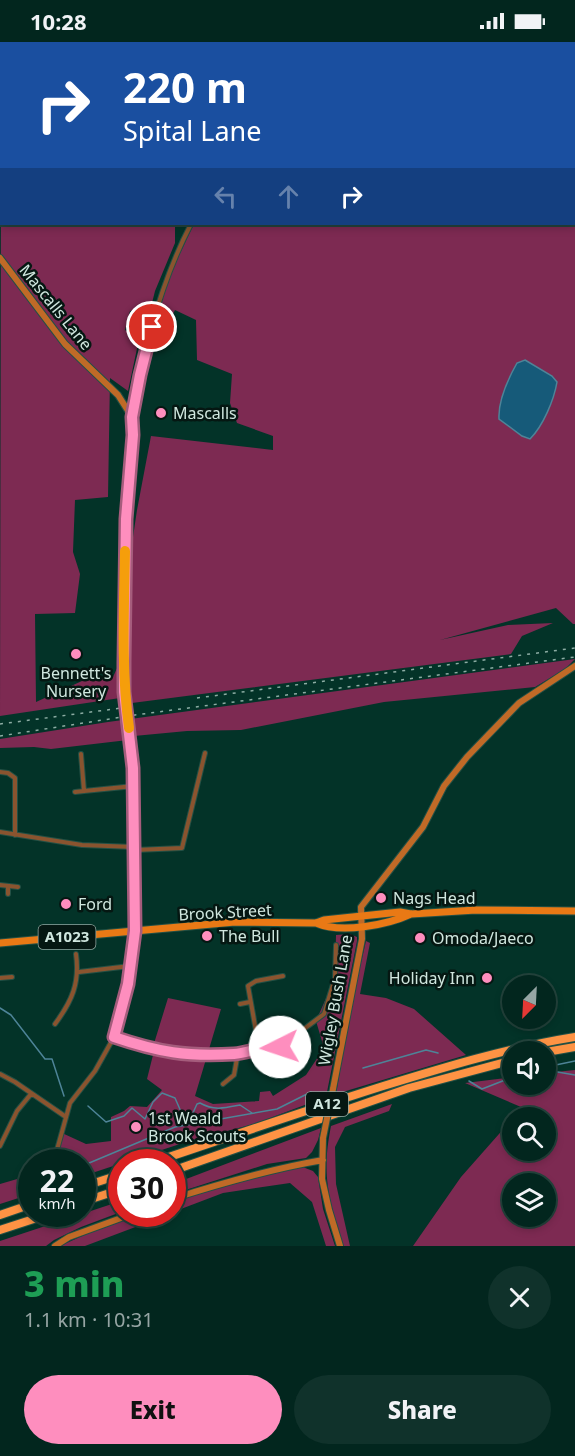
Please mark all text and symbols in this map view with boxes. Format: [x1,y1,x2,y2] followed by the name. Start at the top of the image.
[30,6,87,36] text: 10:28
[123,58,247,115] text: 220 m
[24,66,102,144] icon: right
[123,112,261,149] text: Spital Lane
[209,180,242,213] icon: left
[272,180,305,213] icon: ahead
[335,180,368,213] icon: right
[15,260,97,354] street label: Mascalls Lane
[126,301,177,352] pin
[135,310,168,343] icon: arrive
[173,402,237,424] place label: Mascalls
[154,406,168,420] marker: Mascalls
[69,647,83,661] marker: Bennett's Nursery
[41,662,111,702] place label: Bennett's Nursery
[393,887,476,909] place label: Nags Head
[374,891,388,905] marker: Nags Head
[78,893,112,915] place label: Ford
[59,897,73,911] marker: Ford
[178,899,272,925] street label: Brook Street
[38,925,96,949] road number: A1023
[219,925,280,947] place label: The Bull
[432,927,534,949] place label: Omoda/Jaeco
[200,929,214,943] marker: The Bull
[413,931,427,945] marker: Omoda/Jaeco
[313,933,357,1067] street label: Wigley Bush Lane
[389,967,475,989] place label: Holiday Inn
[480,971,494,985] marker: Holiday Inn
[502,975,556,1029] north arrow
[502,975,556,1227] map controls
[248,1015,312,1079] position arrow
[502,1041,556,1095] button: sound
[306,1092,348,1116] road number: A12
[148,1107,246,1147] place label: 1st Weald Brook Scouts
[502,1107,556,1161] button: search
[129,1120,143,1134] marker: 1st Weald Brook Scouts
[108,1149,186,1227] speed limit sign: 30
[40,1160,74,1201] text: 22
[502,1173,556,1227] button: layers
[39,1193,75,1213] text: km/h
[24,1259,125,1308] text: 3 min
[488,1266,551,1329] button: close
[24,1306,154,1333] text: 1.1 km · 10:31
[24,1375,282,1444] button: Exit
[294,1375,551,1444] button: Share

